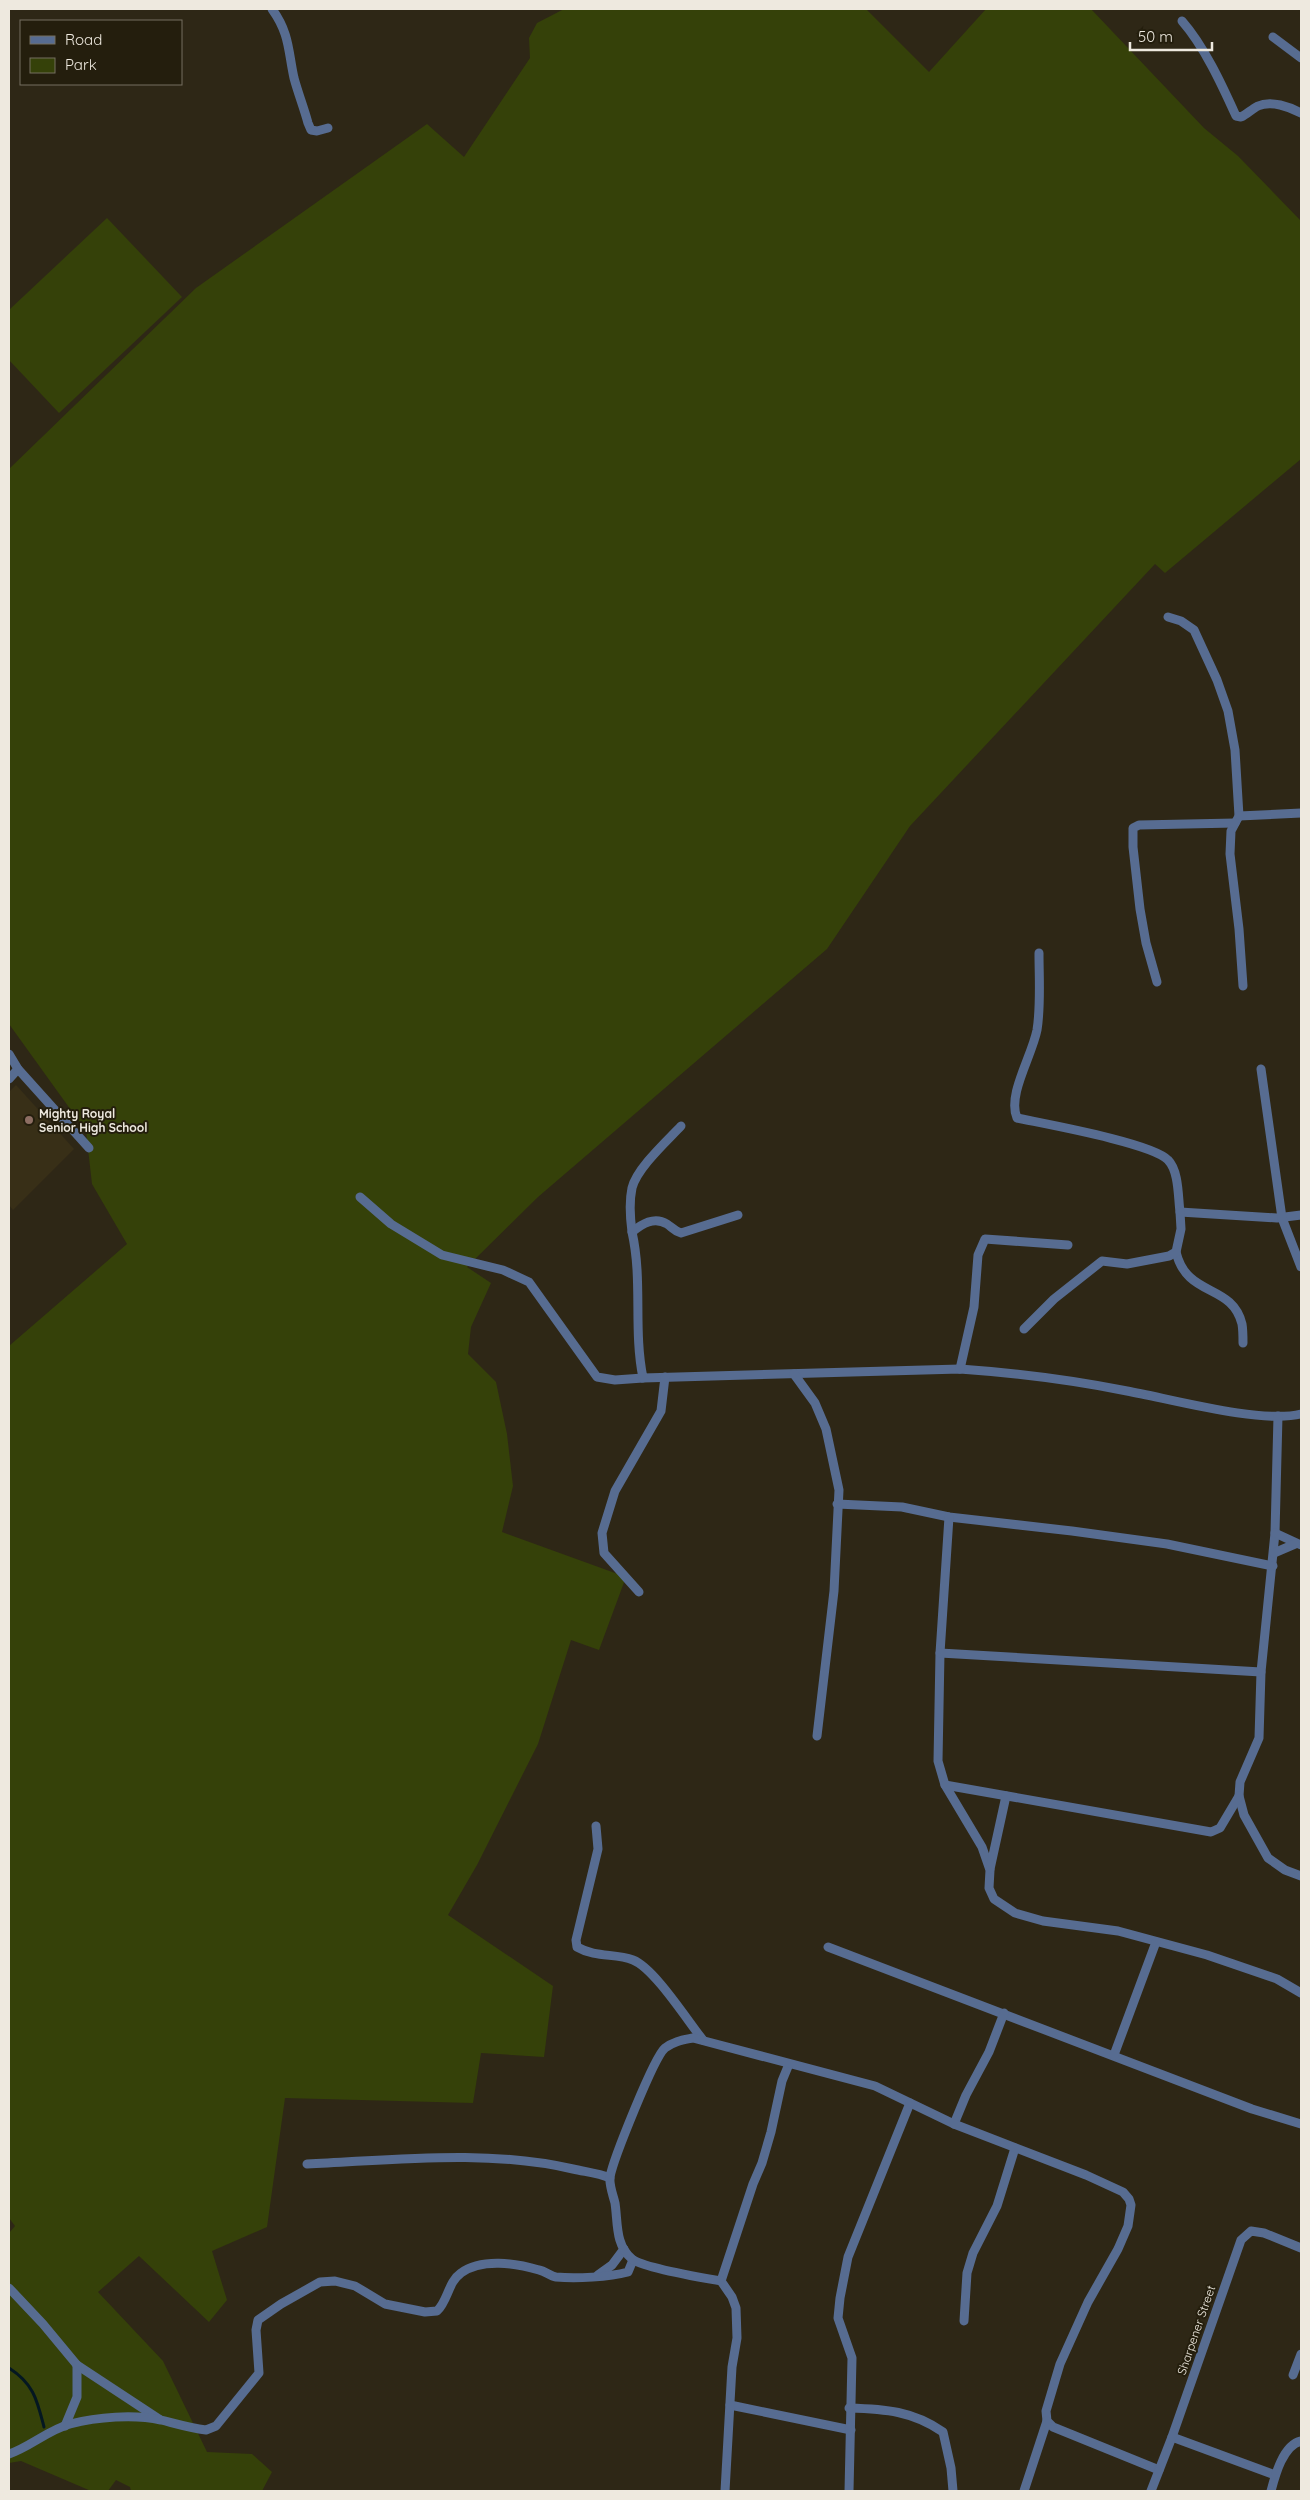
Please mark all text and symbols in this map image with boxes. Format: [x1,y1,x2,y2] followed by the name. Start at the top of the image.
[20,20,182,85] legend
[1130,20,1212,52] scale bar
[1138,27,1173,46] text: 50 m
[65,30,102,49] text: Road
[65,55,97,74] text: Park
[39,1106,147,1135] place label: Mighty Royal Senior High School
[23,1114,35,1126] marker: Mighty Royal Senior High School
[1174,2283,1218,2377] street label: Sharpener Street

